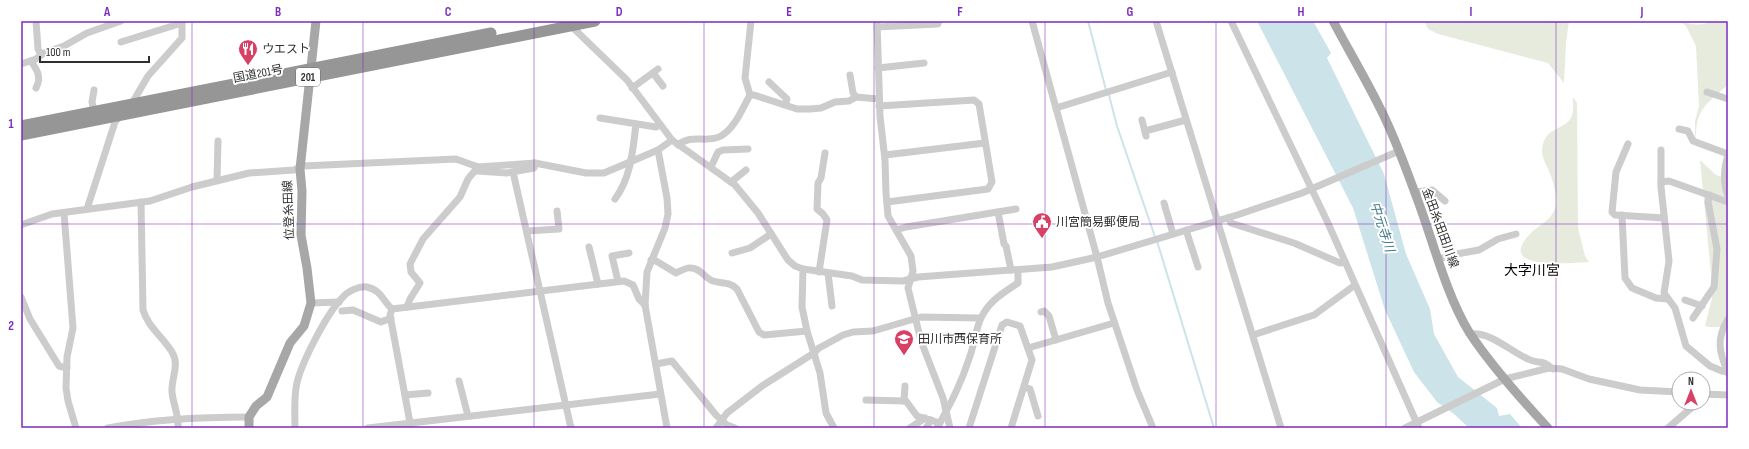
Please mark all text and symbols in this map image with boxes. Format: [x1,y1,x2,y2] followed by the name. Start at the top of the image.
[103,4,111,20] text: A
[275,4,281,20] text: B
[445,4,452,20] text: C
[616,4,623,20] text: D
[786,4,792,20] text: E
[957,4,963,20] text: F
[1127,4,1134,20] text: G
[1298,4,1305,20] text: H
[1470,4,1473,20] text: I
[1640,4,1644,20] text: J
[40,38,149,64] scale bar
[237,38,259,66] restaurant icon: ウエスト
[262,42,310,57] place label: ウエスト
[46,45,71,60] text: 100 m
[232,62,284,86] street label: 国道201号
[296,68,320,86] road number: 201
[8,116,14,132] text: 1
[280,180,298,240] street label: 位登糸田線
[1419,186,1461,270] street label: 金田糸田田川線
[1366,200,1398,256] water label: 中元寺川
[1031,211,1053,239] public building icon: 川宮簡易郵便局
[1056,215,1140,230] place label: 川宮簡易郵便局
[1504,262,1560,279] district label: 大字川宮
[8,318,14,334] text: 2
[893,328,915,356] school or university icon: 田川市西保育所
[918,332,1002,347] place label: 田川市西保育所
[1671,371,1711,411] north arrow
[1688,375,1694,388] text: N

